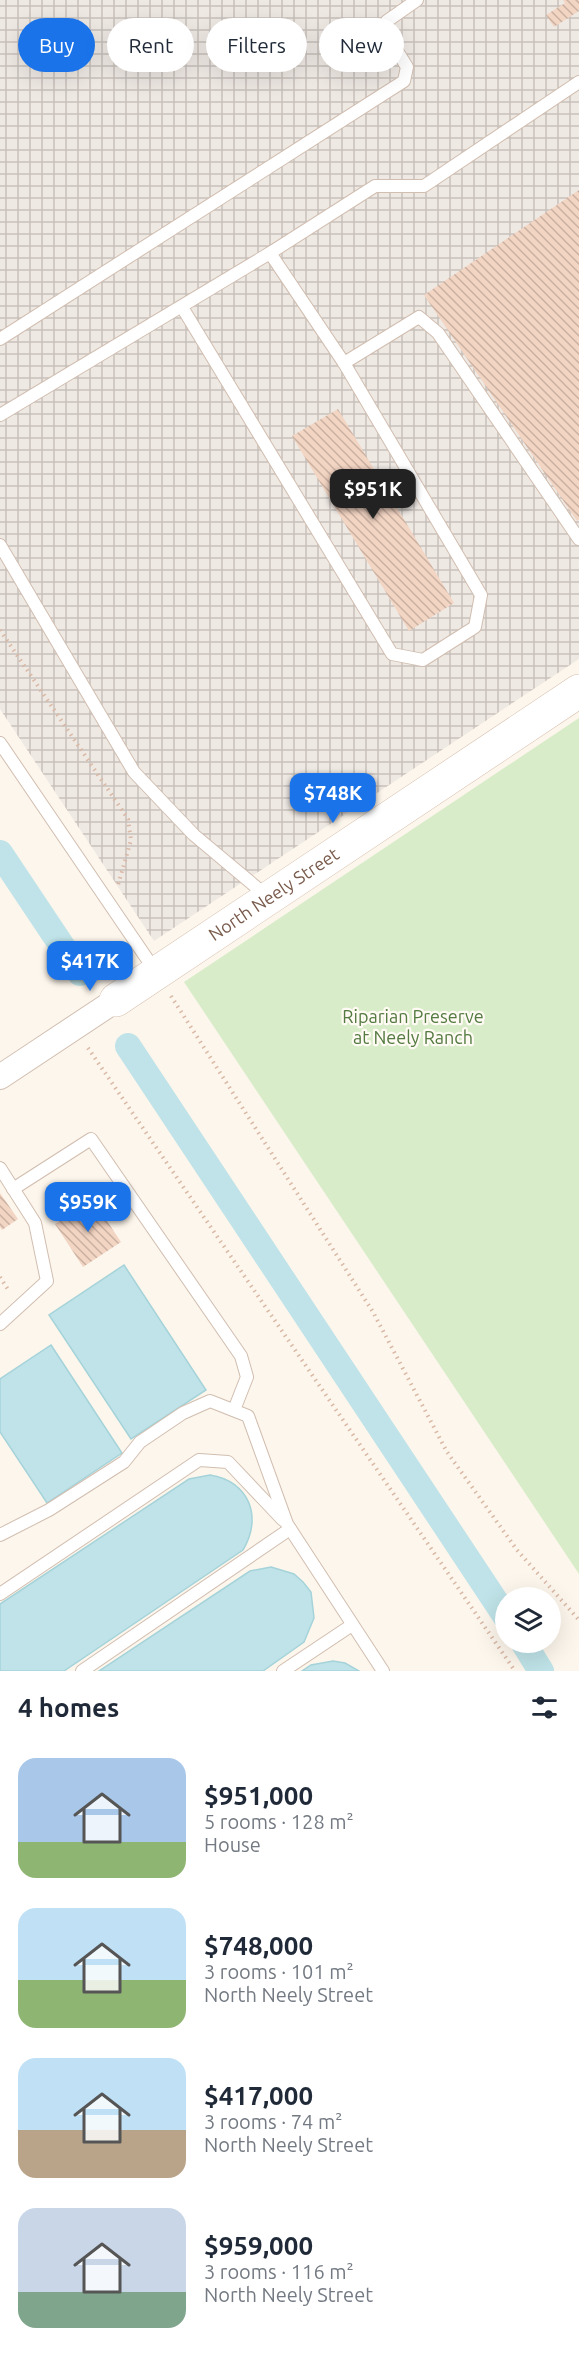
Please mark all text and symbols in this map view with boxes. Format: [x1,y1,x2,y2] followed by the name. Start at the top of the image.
[18,18,95,72] chip: Buy
[107,18,194,72] chip: Rent
[206,18,307,72] chip: Filters
[319,18,404,72] chip: New
[331,469,415,520] pin: $951K
[344,477,402,500] text: $951K
[291,773,375,824] pin: $748K
[304,781,362,804] text: $748K
[205,843,342,944] street label: North Neely Street
[48,941,132,992] pin: $417K
[61,949,119,972] text: $417K
[342,1006,484,1047] park label: Riparian Preserve at Neely Ranch
[46,1182,130,1233] pin: $959K
[59,1190,117,1213] text: $959K
[495,1587,561,1653] map controls
[495,1587,561,1653] button: layers
[528,1691,561,1724] icon: filters
[18,1693,119,1722] text: 4 homes
[204,1781,313,1810] text: $951,000
[66,1782,138,1854] icon: home
[204,1810,354,1833] text: 5 rooms · 128 m²
[204,1833,261,1856] text: House
[204,1931,313,1960] text: $748,000
[66,1932,138,2004] icon: home
[204,1960,354,1983] text: 3 rooms · 101 m²
[204,1983,373,2006] text: North Neely Street
[204,2081,313,2110] text: $417,000
[66,2082,138,2154] icon: home
[204,2110,342,2133] text: 3 rooms · 74 m²
[204,2133,373,2156] text: North Neely Street
[204,2231,313,2260] text: $959,000
[66,2232,138,2304] icon: home
[204,2260,354,2283] text: 3 rooms · 116 m²
[204,2283,373,2306] text: North Neely Street

